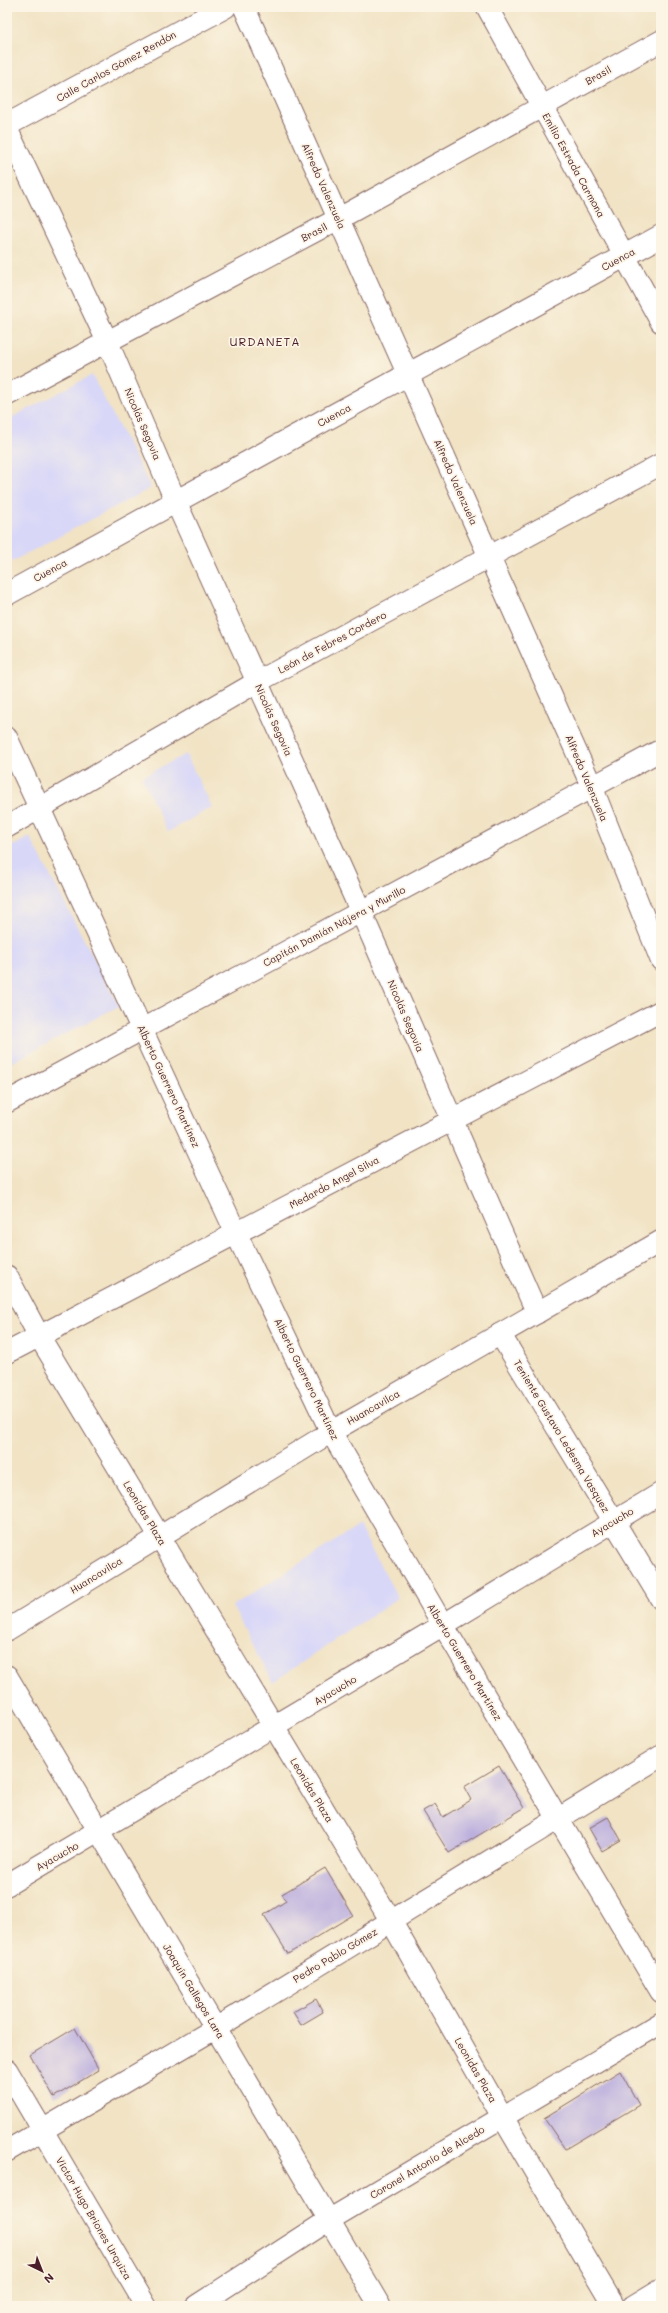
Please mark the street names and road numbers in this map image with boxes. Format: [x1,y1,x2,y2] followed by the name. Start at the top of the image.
[54,27,178,105] street label: Calle Carlos Gómez Rendón
[582,62,614,88] street label: Brasil
[539,110,609,220] street label: Emilio Estrada Carmona
[299,141,349,231] street label: Alfredo Valenzuela
[298,219,330,245] street label: Brasil
[599,244,637,274] street label: Cuenca
[121,386,165,462] street label: Nicolás Segovia
[315,400,353,430] street label: Cuenca
[431,437,481,527] street label: Alfredo Valenzuela
[31,555,69,585] street label: Cuenca
[275,607,389,677] street label: León de Febres Cordero
[252,682,296,758] street label: Nicolás Segovia
[562,733,612,823] street label: Alfredo Valenzuela
[260,882,408,970] street label: Capitán Damián Nájera y Murillo
[384,978,428,1054] street label: Nicolás Segovia
[134,1022,204,1150] street label: Alberto Guerrero Martínez
[287,1152,381,1212] street label: Medardo Angel Silva
[271,1316,343,1443] street label: Alberto Guerrero Martínez
[511,1357,614,1515] street label: Teniente Gustavo Ledesma Vasquez
[344,1386,402,1428] street label: Huancavilca
[120,1478,170,1548] street label: Leonidas Plaza
[588,1504,636,1540] street label: Ayacucho
[67,1553,125,1597] street label: Huancavilca
[424,1601,506,1723] street label: Alberto Guerrero Martínez
[311,1672,359,1708] street label: Ayacucho
[287,1755,337,1825] street label: Leonidas Plaza
[33,1838,81,1874] street label: Ayacucho
[290,1924,380,1986] street label: Pedro Pablo Gómez
[160,1941,228,2041] street label: Joaquín Gallegos Lara
[452,2035,500,2105] street label: Leonidas Plaza
[367,2122,487,2202] street label: Coronel Antonio de Alcedo
[53,2154,135,2282] street label: Victor Hugo Briones Urquiza

